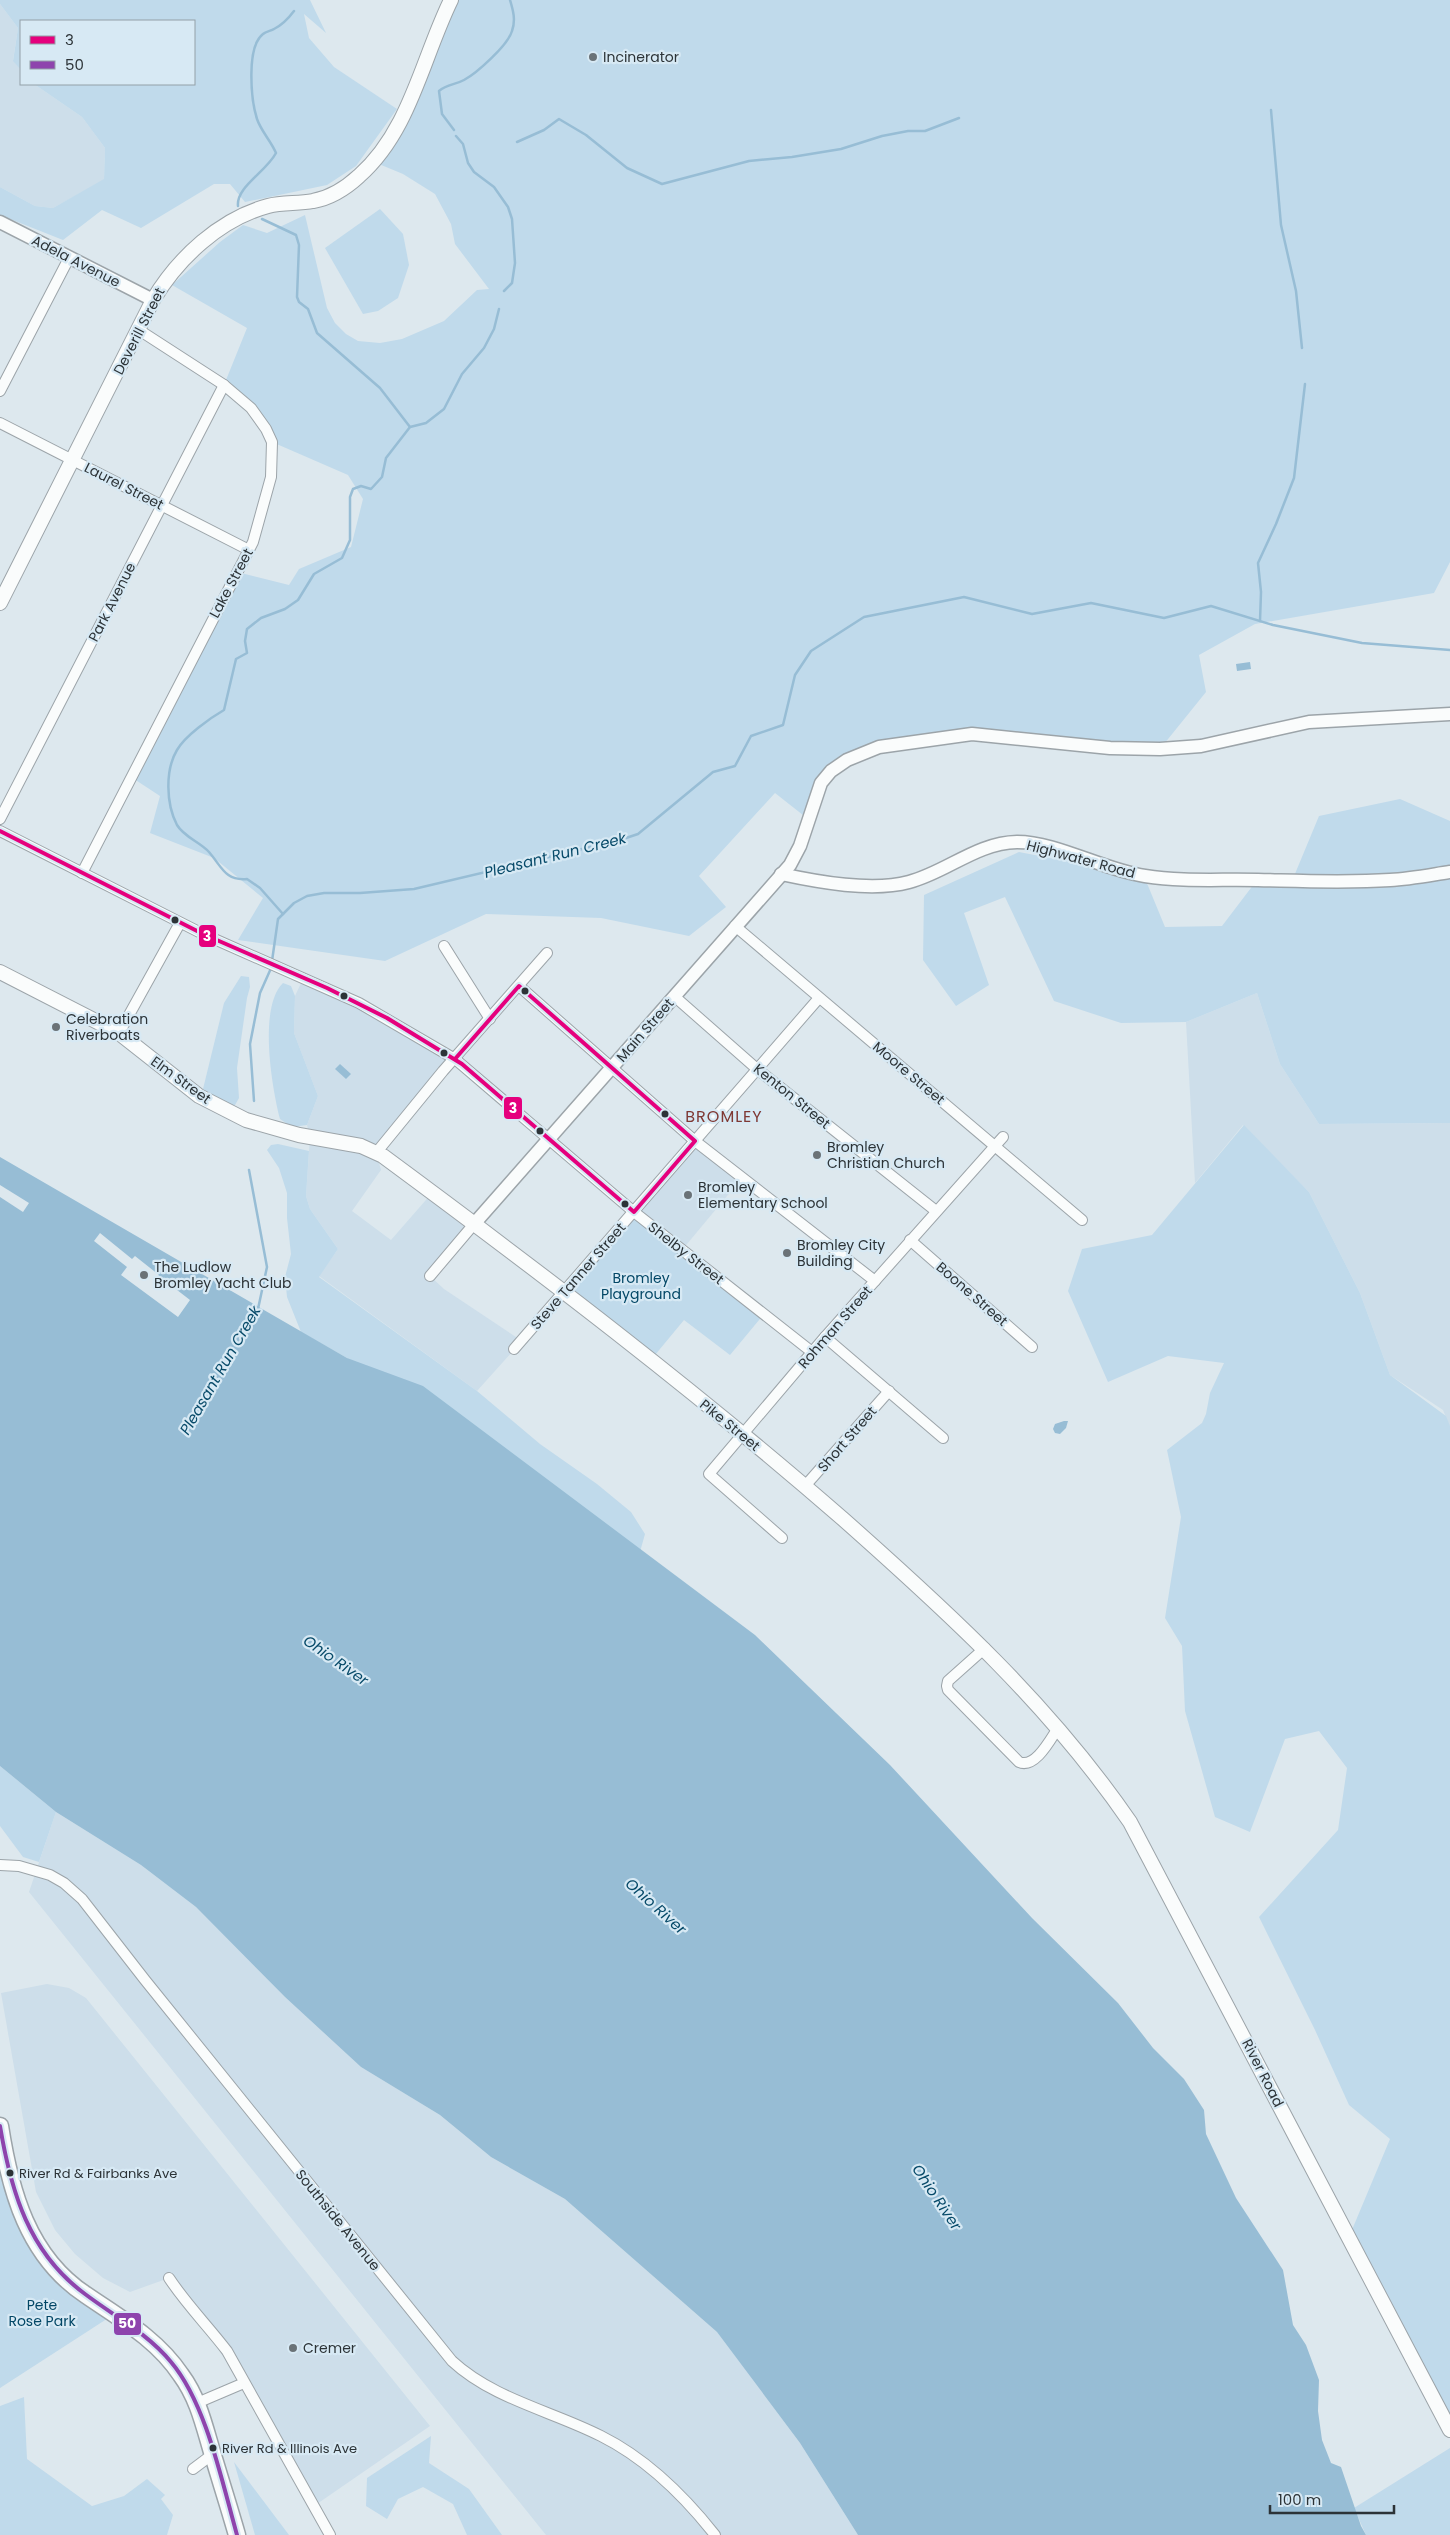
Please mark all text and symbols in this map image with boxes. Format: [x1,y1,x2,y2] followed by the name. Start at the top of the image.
[20,20,195,85] legend
[65,29,74,50] text: 3
[603,47,679,67] place label: Incinerator
[587,51,599,63] marker: Incinerator
[65,54,84,75] text: 50
[28,230,124,292] street label: Adela Avenue
[108,284,170,378] street label: Deverill Street
[81,457,167,515] street label: Laurel Street
[204,545,258,621] street label: Lake Street
[83,559,141,645] street label: Park Avenue
[482,827,629,883] water label: Pleasant Run Creek
[1024,835,1138,883] street label: Highwater Road
[170,915,180,925] unlabelled marker
[198,924,217,948] line badge: 3
[203,926,211,946] text: 3
[520,986,530,996] unlabelled marker
[339,991,349,1001] unlabelled marker
[612,994,678,1066] street label: Main Street
[66,1009,148,1045] place label: Celebration Riverboats
[50,1021,62,1033] marker: Celebration Riverboats
[869,1037,949,1109] street label: Moore Street
[439,1048,449,1058] unlabelled marker
[147,1051,215,1109] street label: Elm Street
[749,1059,835,1133] street label: Kenton Street
[503,1096,523,1120] line badge: 3
[509,1098,517,1118] text: 3
[685,1105,763,1128] district label: BROMLEY
[660,1109,670,1119] unlabelled marker
[535,1126,545,1136] unlabelled marker
[827,1137,945,1173] place label: Bromley Christian Church
[811,1149,823,1161] marker: Bromley Christian Church
[698,1177,828,1213] place label: Bromley Elementary School
[682,1189,694,1201] marker: Bromley Elementary School
[620,1199,630,1209] unlabelled marker
[644,1217,728,1289] street label: Shelby Street
[526,1218,630,1334] street label: Steve Tanner Street
[797,1235,885,1271] place label: Bromley City Building
[781,1247,793,1259] marker: Bromley City Building
[154,1257,292,1293] place label: The Ludlow Bromley Yacht Club
[932,1257,1012,1331] street label: Boone Street
[601,1268,681,1304] park label: Bromley Playground
[138,1269,150,1281] marker: The Ludlow Bromley Yacht Club
[793,1281,877,1373] street label: Rohman Street
[175,1301,266,1438] water label: Pleasant Run Creek
[696,1395,764,1455] street label: Pike Street
[813,1402,881,1476] street label: Short Street
[299,1630,373,1690] water label: Ohio River
[621,1873,691,1939] water label: Ohio River
[1237,2036,1289,2110] street label: River Road
[907,2160,967,2234] water label: Ohio River
[19,2164,177,2183] place label: River Rd & Fairbanks Ave
[291,2165,385,2275] street label: Southside Avenue
[5,2168,15,2178] marker: River Rd & Fairbanks Ave
[8,2295,76,2331] park label: Pete Rose Park
[113,2312,142,2336] line badge: 50
[118,2313,136,2333] text: 50
[303,2338,356,2358] place label: Cremer
[287,2342,299,2354] marker: Cremer
[222,2439,357,2458] place label: River Rd & Illinois Ave
[208,2443,218,2453] marker: River Rd & Illinois Ave
[1270,2482,1394,2514] scale bar
[1278,2489,1321,2510] text: 100 m

